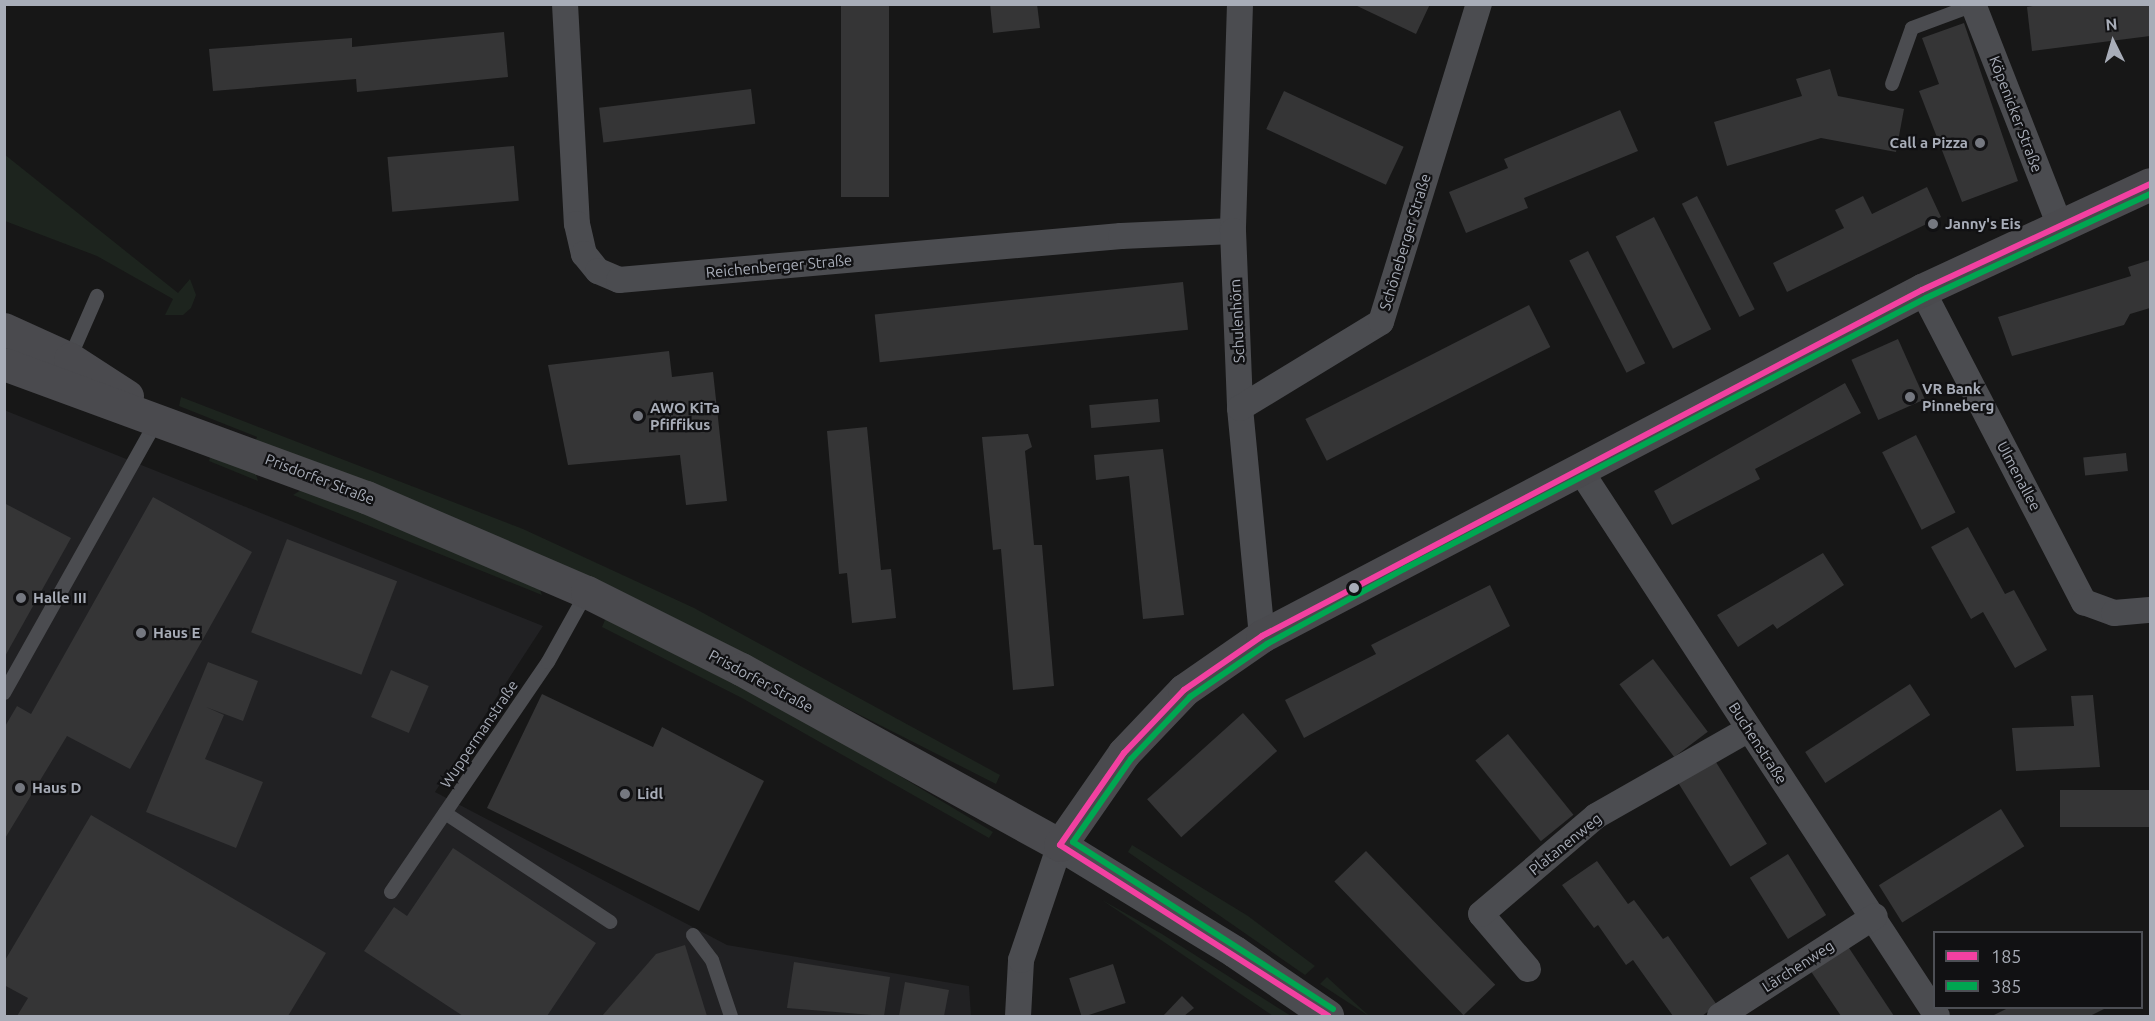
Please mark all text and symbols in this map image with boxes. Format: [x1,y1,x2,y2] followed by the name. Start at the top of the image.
[2083,12,2143,72] north arrow
[2105,15,2118,34] text: N
[1986,53,2046,175] street label: Köpenicker Straße
[1889,134,1968,152] place label: Call a Pizza
[1973,136,1987,150] marker: Call a Pizza
[1376,171,1434,313] street label: Schöneberger Straße
[1945,215,2021,233] place label: Janny's Eis
[1926,217,1940,231] marker: Janny's Eis
[705,251,853,281] street label: Reichenberger Straße
[1226,278,1248,364] street label: Schulenhörn
[1922,379,1994,414] place label: VR Bank Pinneberg
[1903,390,1917,404] marker: VR Bank Pinneberg
[650,398,720,433] place label: AWO KiTa Pfiffikus
[631,409,645,423] marker: AWO KiTa Pfiffikus
[1993,438,2045,514] street label: Ulmenallee
[263,450,377,508] street label: Prisdorfer Straße
[1348,582,1360,594] unlabelled marker
[33,589,87,607] place label: Halle III
[14,591,28,605] marker: Halle III
[153,624,200,642] place label: Haus E
[134,626,148,640] marker: Haus E
[706,646,816,716] street label: Prisdorfer Straße
[436,677,522,791] street label: Wuppermanstraße
[1725,699,1791,787] street label: Buchenstraße
[32,779,81,797] place label: Haus D
[13,781,27,795] marker: Haus D
[637,785,663,803] place label: Lidl
[618,787,632,801] marker: Lidl
[1525,809,1605,879] street label: Platanenweg
[1933,931,2143,1009] legend
[1759,936,1837,996] street label: Lärchenweg
[1991,946,2021,966] text: 185
[1991,976,2021,996] text: 385

